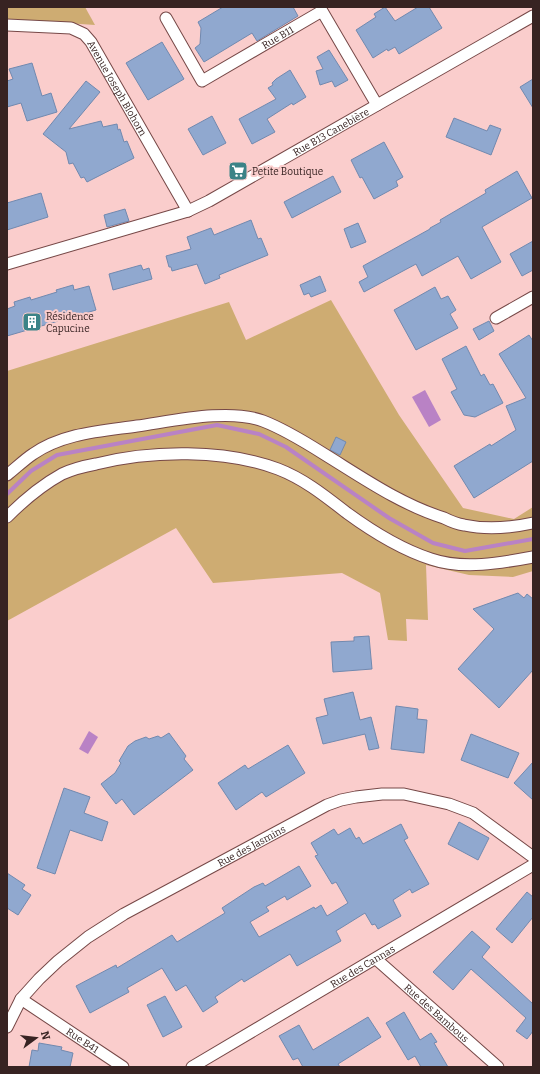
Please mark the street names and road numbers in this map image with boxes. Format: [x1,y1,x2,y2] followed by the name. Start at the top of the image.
[260,24,296,52] street label: Rue B11
[84,39,149,139] street label: Avenue Joseph Blohorn
[291,106,371,159] street label: Rue B13 Canebière
[216,823,288,870] street label: Rue des Jasmins
[328,943,398,991] street label: Rue des Cannas
[401,982,471,1045] street label: Rue des Bambous
[64,1026,101,1056] street label: Rue B41

